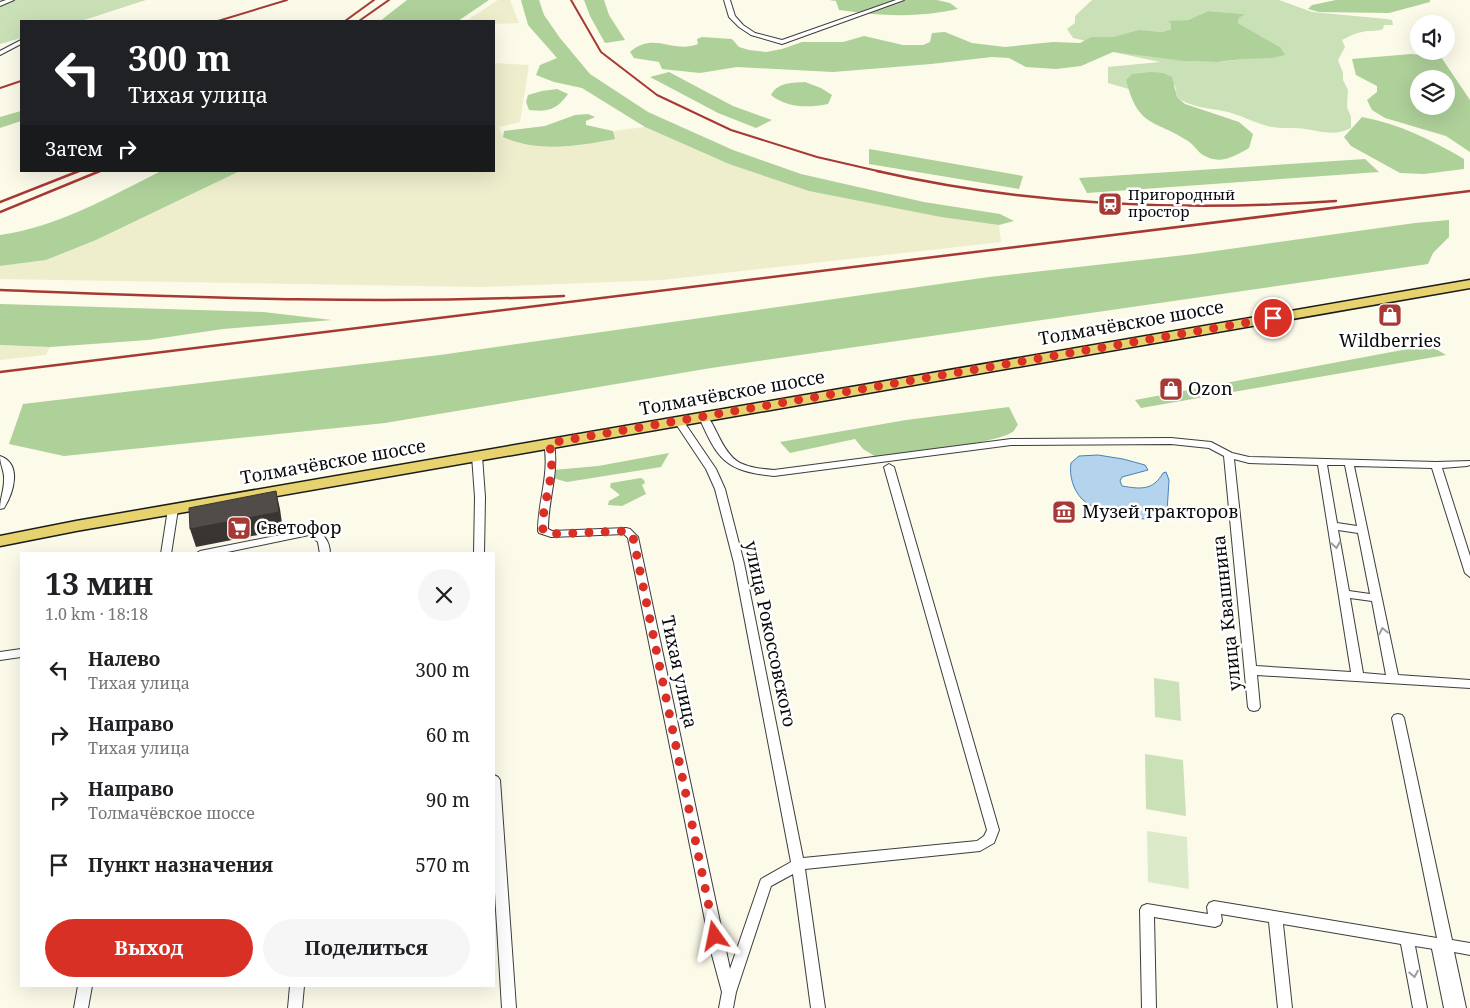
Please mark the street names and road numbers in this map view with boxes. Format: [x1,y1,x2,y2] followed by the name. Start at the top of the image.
[1036,294,1225,350] street label: Толмачёвское шоссе
[637,364,826,420] street label: Толмачёвское шоссе
[238,433,427,489] street label: Толмачёвское шоссе
[1206,534,1246,692] street label: улица Квашнина
[740,539,802,729] street label: улица Рокоссовского
[656,613,704,730] street label: Тихая улица

